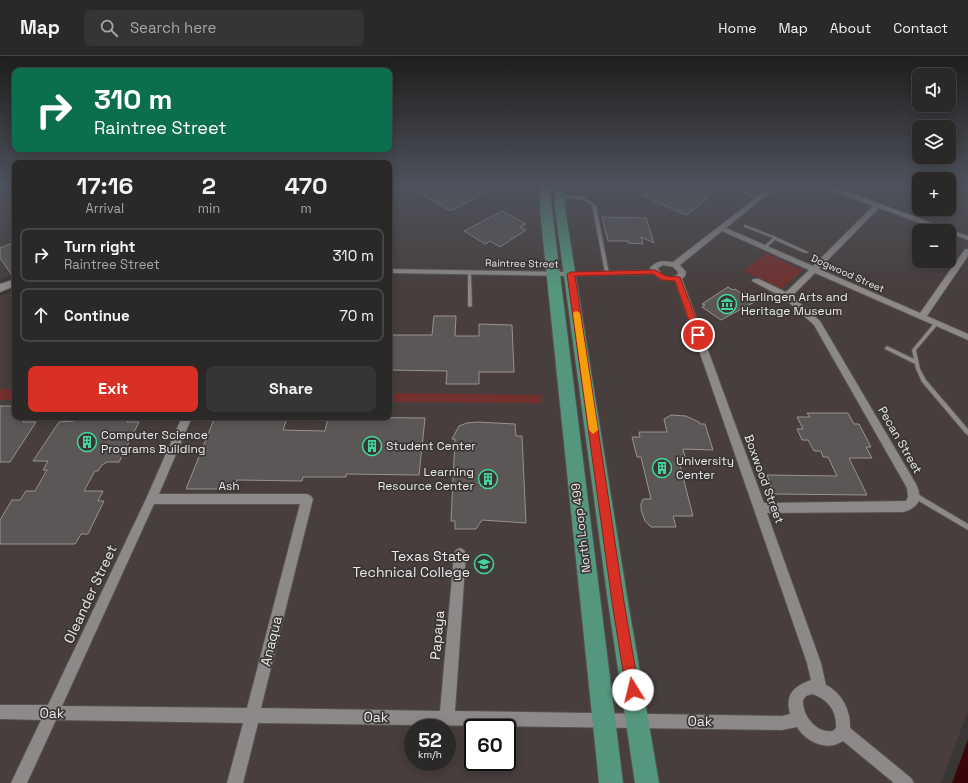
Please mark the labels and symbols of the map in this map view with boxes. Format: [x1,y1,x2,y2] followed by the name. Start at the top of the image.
[809,251,887,296] street label: Dogwood Street
[485,256,559,271] street label: Raintree Street
[741,289,848,319] place label: Harlingen Arts and Heritage Museum
[716,293,738,315] museum icon: Harlingen Arts and Heritage Museum
[681,318,715,352] pin
[874,403,926,477] street label: Pecan Street
[101,427,208,457] place label: Computer Science Programs Building
[76,431,98,453] building icon: Computer Science Programs Building
[740,432,788,526] street label: Boxwood Street
[361,435,383,457] building icon: Student Center
[386,438,476,454] place label: Student Center
[676,453,734,483] place label: University Center
[651,457,673,479] building icon: University Center
[378,464,474,494] place label: Learning Resource Center
[477,468,499,490] building icon: Learning Resource Center
[218,478,240,494] street label: Ash
[568,482,594,574] street label: North Loop 499
[59,542,121,646] street label: Oleander Street
[352,547,470,581] place label: Texas State Technical College
[473,553,495,575] school or university icon: Texas State Technical College
[426,609,448,661] street label: Papaya
[256,614,286,668] street label: Anaqua
[612,669,654,711] position arrow
[39,704,65,722] street label: Oak
[363,708,389,726] street label: Oak
[687,712,713,730] street label: Oak
[464,719,516,771] speed limit sign: 60

